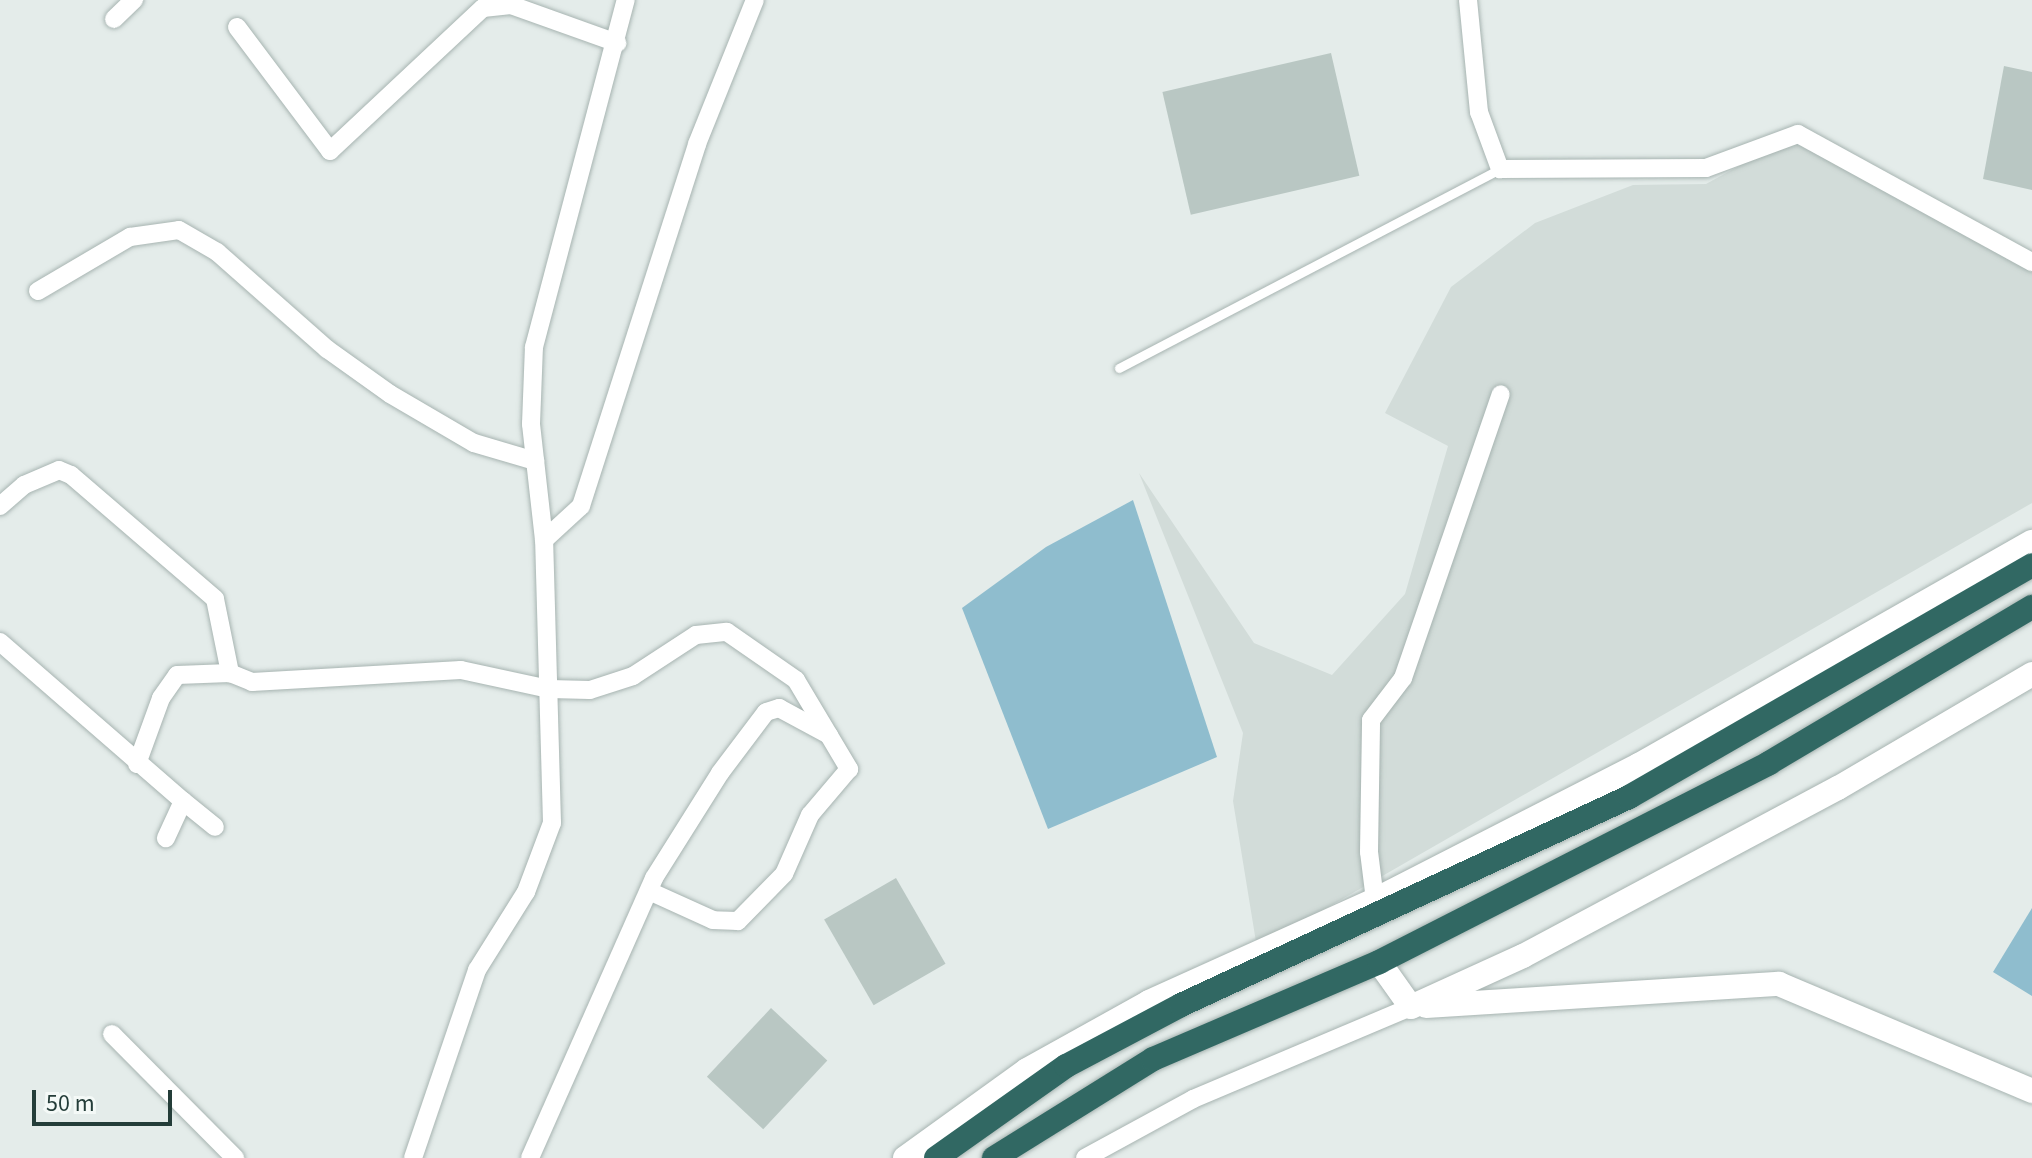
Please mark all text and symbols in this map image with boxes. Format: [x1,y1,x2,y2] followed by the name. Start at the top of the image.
[36,1074,176,1124] scale bar
[46,1086,95,1121] text: 50 m

